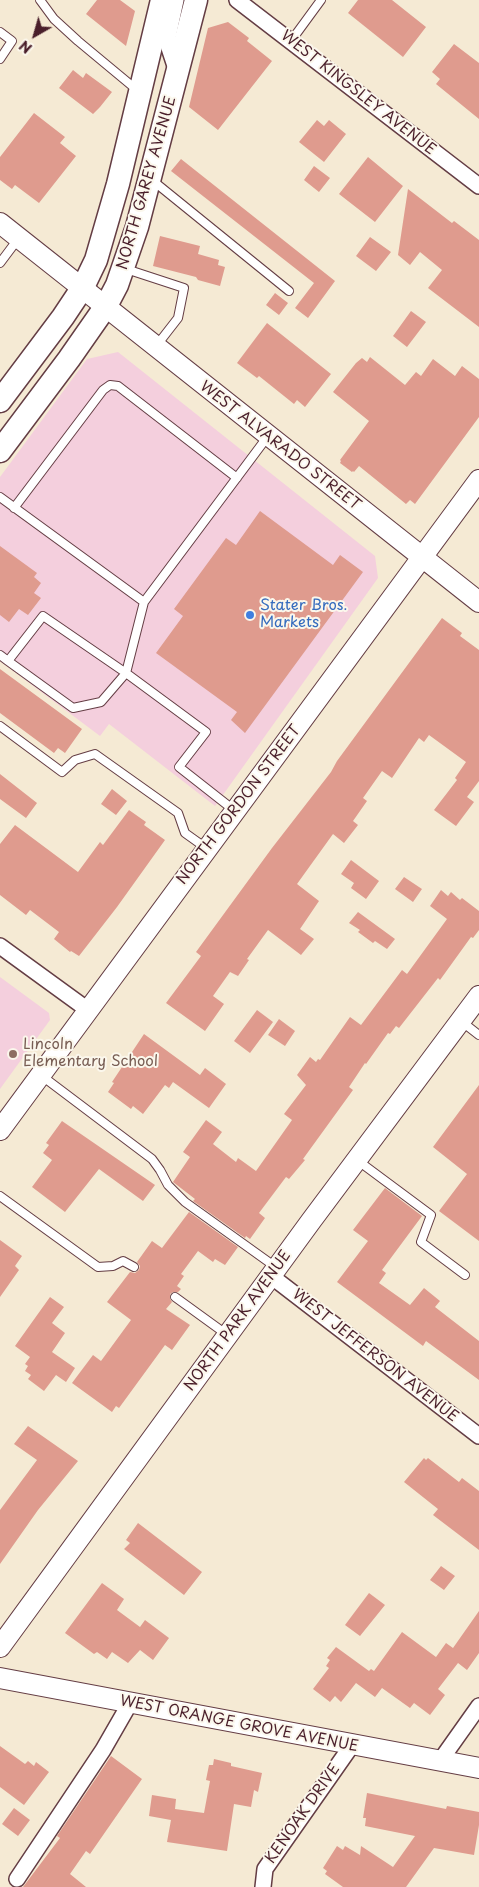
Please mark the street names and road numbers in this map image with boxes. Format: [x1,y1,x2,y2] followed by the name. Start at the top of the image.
[277,27,439,159] street label: WEST KINGSLEY AVENUE
[114,94,180,272] street label: NORTH GAREY AVENUE
[196,378,364,514] street label: WEST ALVARADO STREET
[173,722,305,888] street label: NORTH GORDON STREET
[181,1247,295,1395] street label: NORTH PARK AVENUE
[289,1286,461,1426] street label: WEST JEFFERSON AVENUE
[118,1692,360,1756] street label: WEST ORANGE GROVE AVENUE
[262,1761,344,1867] street label: KENOAK DRIVE

